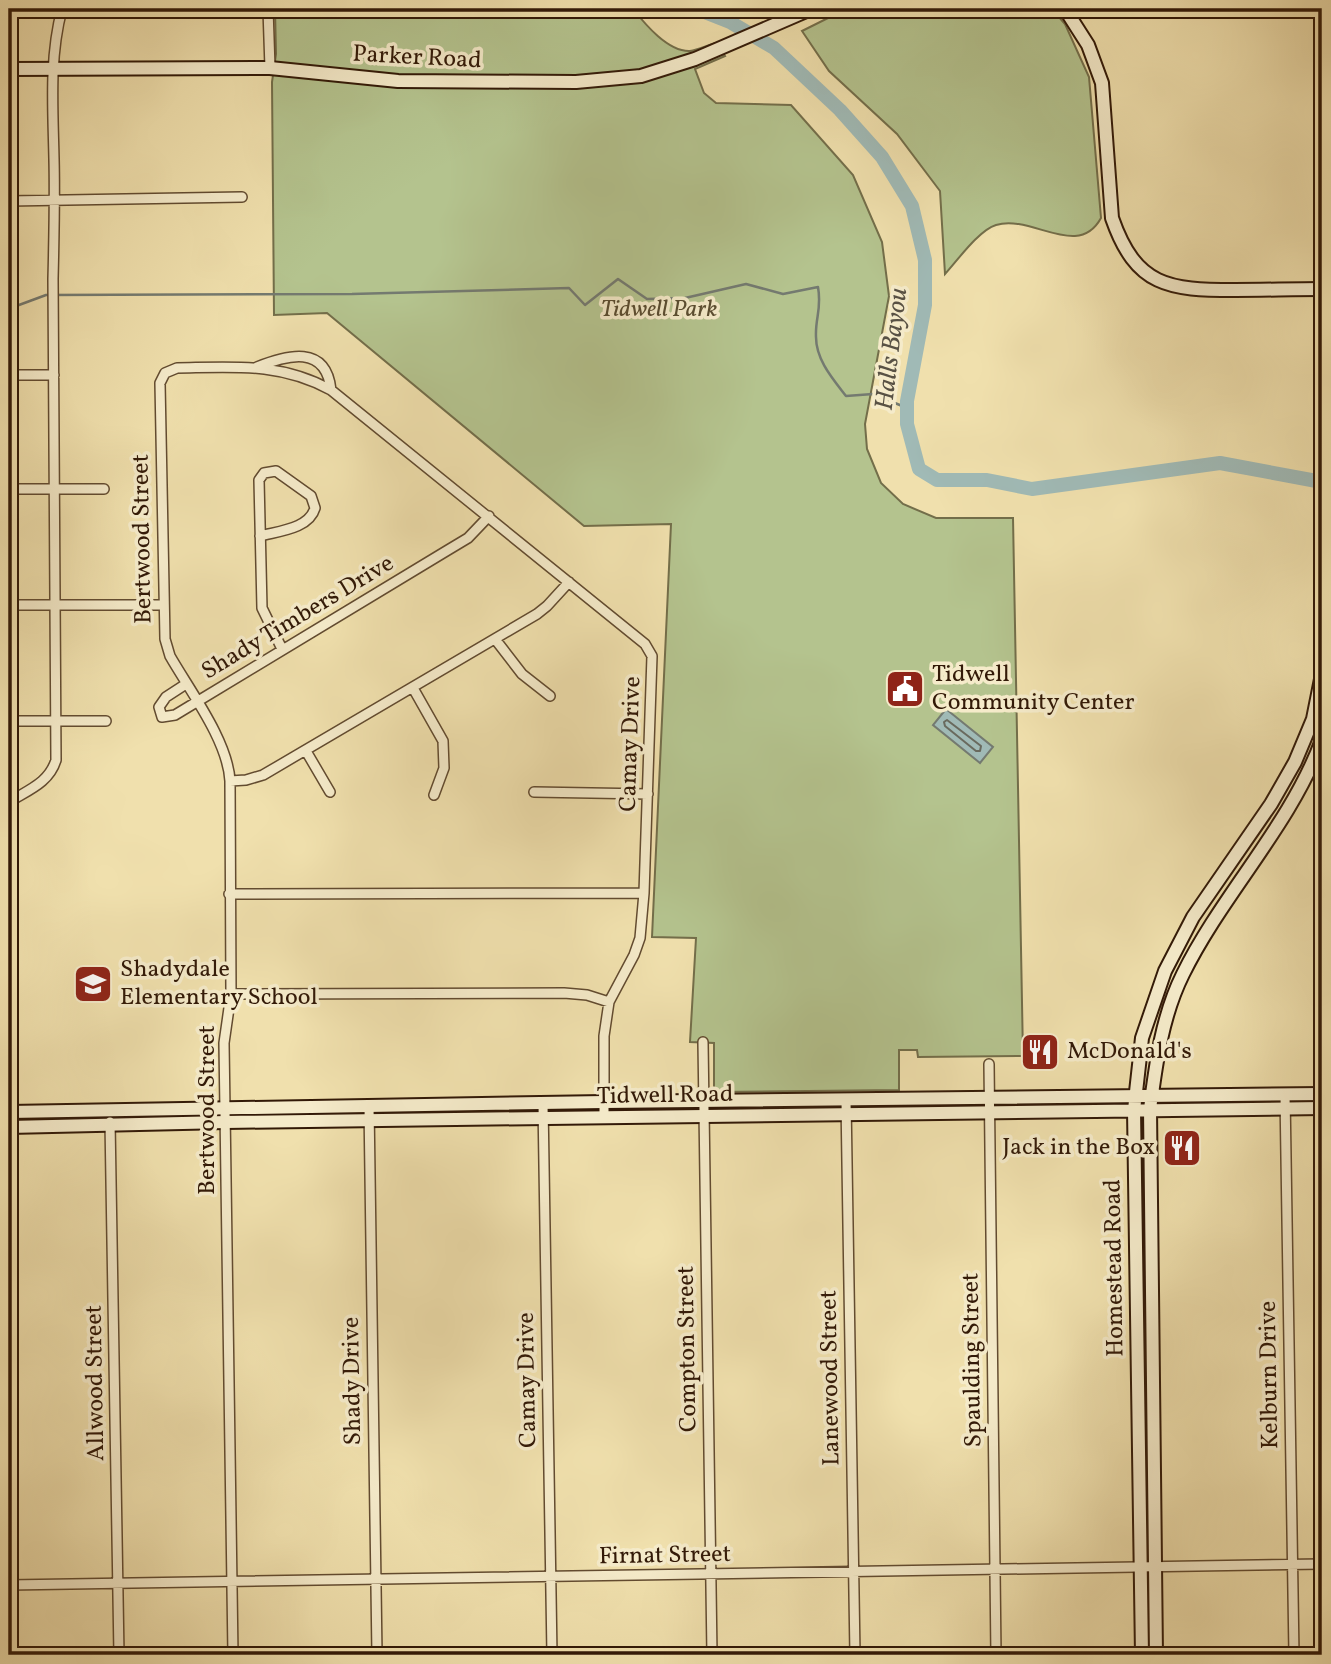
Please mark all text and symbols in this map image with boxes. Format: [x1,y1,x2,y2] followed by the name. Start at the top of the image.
[352,38,482,78] street label: Parker Road
[867,286,917,412] water label: Halls Bayou
[601,293,717,327] park label: Tidwell Park
[125,454,161,624] street label: Bertwood Street
[195,547,401,689] street label: Shady Timbers Drive
[932,658,1135,720] place label: Tidwell Community Center
[884,668,926,710] public building icon: Tidwell Community Center
[612,676,650,812] street label: Camay Drive
[120,953,318,1015] place label: Shadydale Elementary School
[72,963,114,1005] school or university icon: Shadydale Elementary School
[191,1025,225,1195] street label: Bertwood Street
[1019,1031,1061,1073] restaurant icon: McDonald's
[1067,1035,1192,1069] place label: McDonald's
[596,1078,734,1114] street label: Tidwell Road
[1161,1127,1203,1169] restaurant icon: Jack in the Box
[1002,1131,1155,1165] place label: Jack in the Box
[1096,1179,1134,1357] street label: Homestead Road
[670,1266,706,1432] street label: Compton Street
[954,1272,992,1448] street label: Spaulding Street
[812,1290,850,1466] street label: Lanewood Street
[1252,1301,1288,1449] street label: Kelburn Drive
[78,1305,114,1461] street label: Allwood Street
[510,1312,546,1448] street label: Camay Drive
[335,1316,371,1446] street label: Shady Drive
[599,1538,731,1574] street label: Firnat Street

